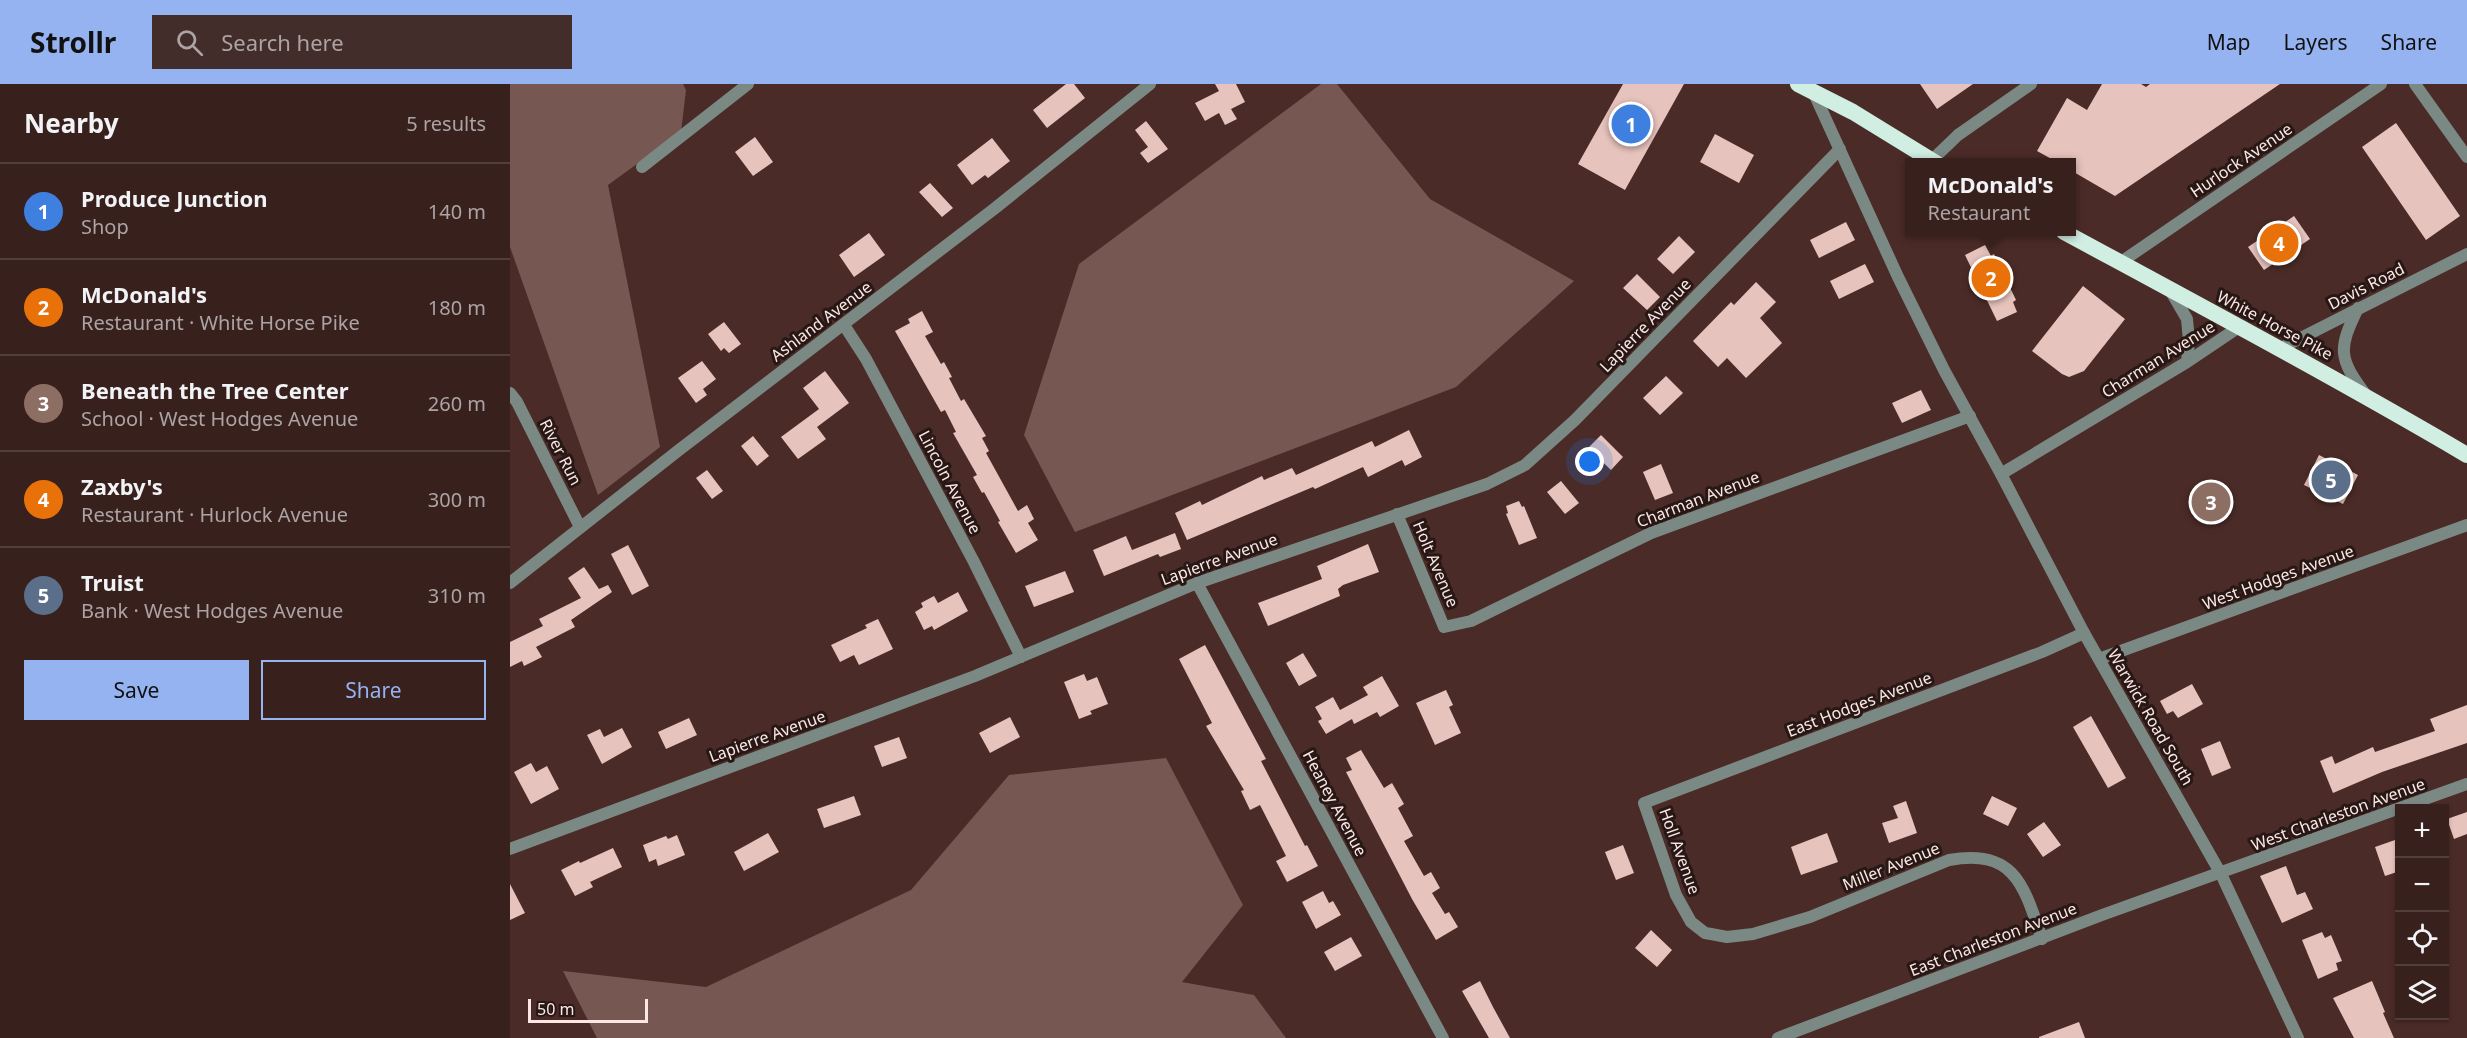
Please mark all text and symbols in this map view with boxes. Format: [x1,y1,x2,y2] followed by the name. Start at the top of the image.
[152,15,572,69] search box
[30,23,116,61] text: Strollr
[173,26,206,59] icon: search
[221,27,344,57] text: Search here
[2207,28,2251,56] text: Map
[2284,28,2348,56] text: Layers
[2381,28,2437,56] text: Share
[1612,102,1650,147] pin: 1
[24,105,119,141] text: Nearby
[406,110,486,137] text: 5 results
[2186,118,2296,202] street label: Hurlock Avenue
[1905,158,2076,236] popup
[1927,169,2054,199] text: McDonald's
[81,183,268,213] text: Produce Junction
[38,198,49,225] text: 1
[428,198,486,225] text: 140 m
[1927,199,2030,226] text: Restaurant
[81,213,129,240] text: Shop
[2260,220,2298,266] pin: 4
[1972,256,2010,300] pin: 2
[2324,257,2408,315] street label: Davis Road
[1595,273,1695,377] street label: Lapierre Avenue
[766,276,876,366] street label: Ashland Avenue
[81,279,207,309] text: McDonald's
[2213,285,2337,365] street label: White Horse Pike
[38,294,49,321] text: 2
[428,294,486,321] text: 180 m
[81,309,360,336] text: Restaurant · White Horse Pike
[2097,315,2219,403] street label: Charman Avenue
[81,375,349,405] text: Beneath the Tree Center
[38,390,49,417] text: 3
[428,390,486,417] text: 260 m
[81,405,358,432] text: School · West Hodges Avenue
[535,415,587,489] street label: River Run
[913,426,987,538] street label: Lincoln Avenue
[1575,447,1604,476] your location
[2312,458,2350,502] pin: 5
[1633,465,1763,533] street label: Charman Avenue
[81,471,163,501] text: Zaxby's
[2192,480,2230,524] pin: 3
[38,486,49,513] text: 4
[428,486,486,513] text: 300 m
[81,501,348,528] text: Restaurant · Hurlock Avenue
[1408,517,1464,611] street label: Holt Avenue
[1158,528,1280,590] street label: Lapierre Avenue
[2199,539,2357,615] street label: West Hodges Avenue
[81,567,144,597] text: Truist
[38,582,49,609] text: 5
[428,582,486,609] text: 310 m
[81,597,343,624] text: Bank · West Hodges Avenue
[2103,645,2199,789] street label: Warwick Road South
[24,660,249,720] button: Save
[261,660,486,720] button: Share
[1783,666,1935,742] street label: East Hodges Avenue
[706,705,828,767] street label: Lapierre Avenue
[1298,746,1372,860] street label: Heaney Avenue
[2248,772,2428,856] street label: West Charleston Avenue
[2395,804,2449,1020] map controls
[2395,804,2449,858] button: +
[1654,805,1706,897] street label: Holl Avenue
[1839,837,1943,895] street label: Miller Avenue
[2395,858,2449,912] button: −
[1906,897,2080,981] street label: East Charleston Avenue
[2395,912,2449,966] button: locate
[2395,966,2449,1020] button: layers
[528,996,648,1024] scale bar
[537,998,574,1020] text: 50 m

